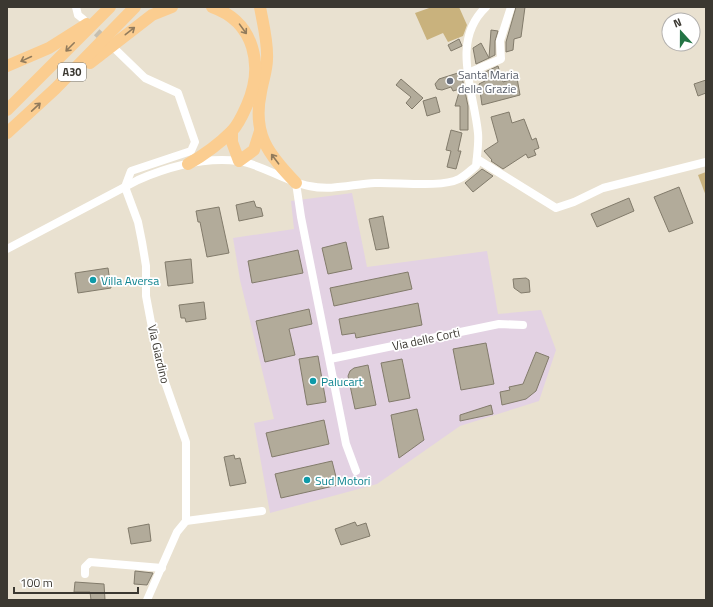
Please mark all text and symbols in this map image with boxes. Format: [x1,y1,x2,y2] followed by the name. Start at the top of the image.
[661,12,701,52] north arrow
[671,14,684,31] text: N
[239,23,247,34] one-way arrow
[125,26,136,35] one-way arrow
[65,42,75,52] one-way arrow
[21,56,33,63] one-way arrow
[58,63,86,81] road number: A30
[458,65,519,98] place label: Santa Maria delle Grazie
[445,76,455,86] marker: Santa Maria delle Grazie
[31,102,41,112] one-way arrow
[271,154,279,165] one-way arrow
[101,271,159,290] place label: Villa Aversa
[88,275,98,285] marker: Villa Aversa
[143,323,175,385] street label: Via Giardino
[390,323,462,355] street label: Via delle Corti
[321,372,364,391] place label: Palucart
[308,376,318,386] marker: Palucart
[315,471,371,490] place label: Sud Motori
[302,475,312,485] marker: Sud Motori
[14,569,138,595] scale bar
[20,573,53,592] text: 100 m

